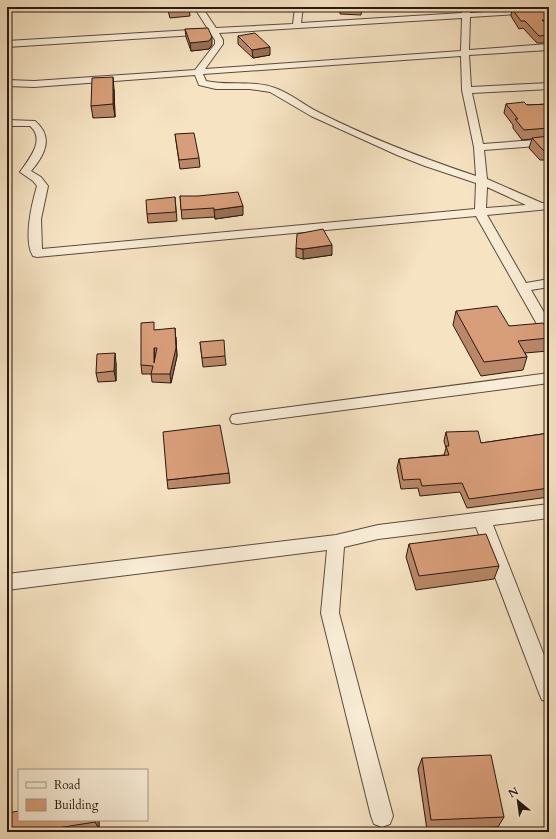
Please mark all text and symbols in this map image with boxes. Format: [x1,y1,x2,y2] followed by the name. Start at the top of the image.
[18,769,148,821] legend
[54,777,81,793] text: Road
[498,781,538,821] north arrow
[506,784,522,802] text: N
[54,797,99,813] text: Building

